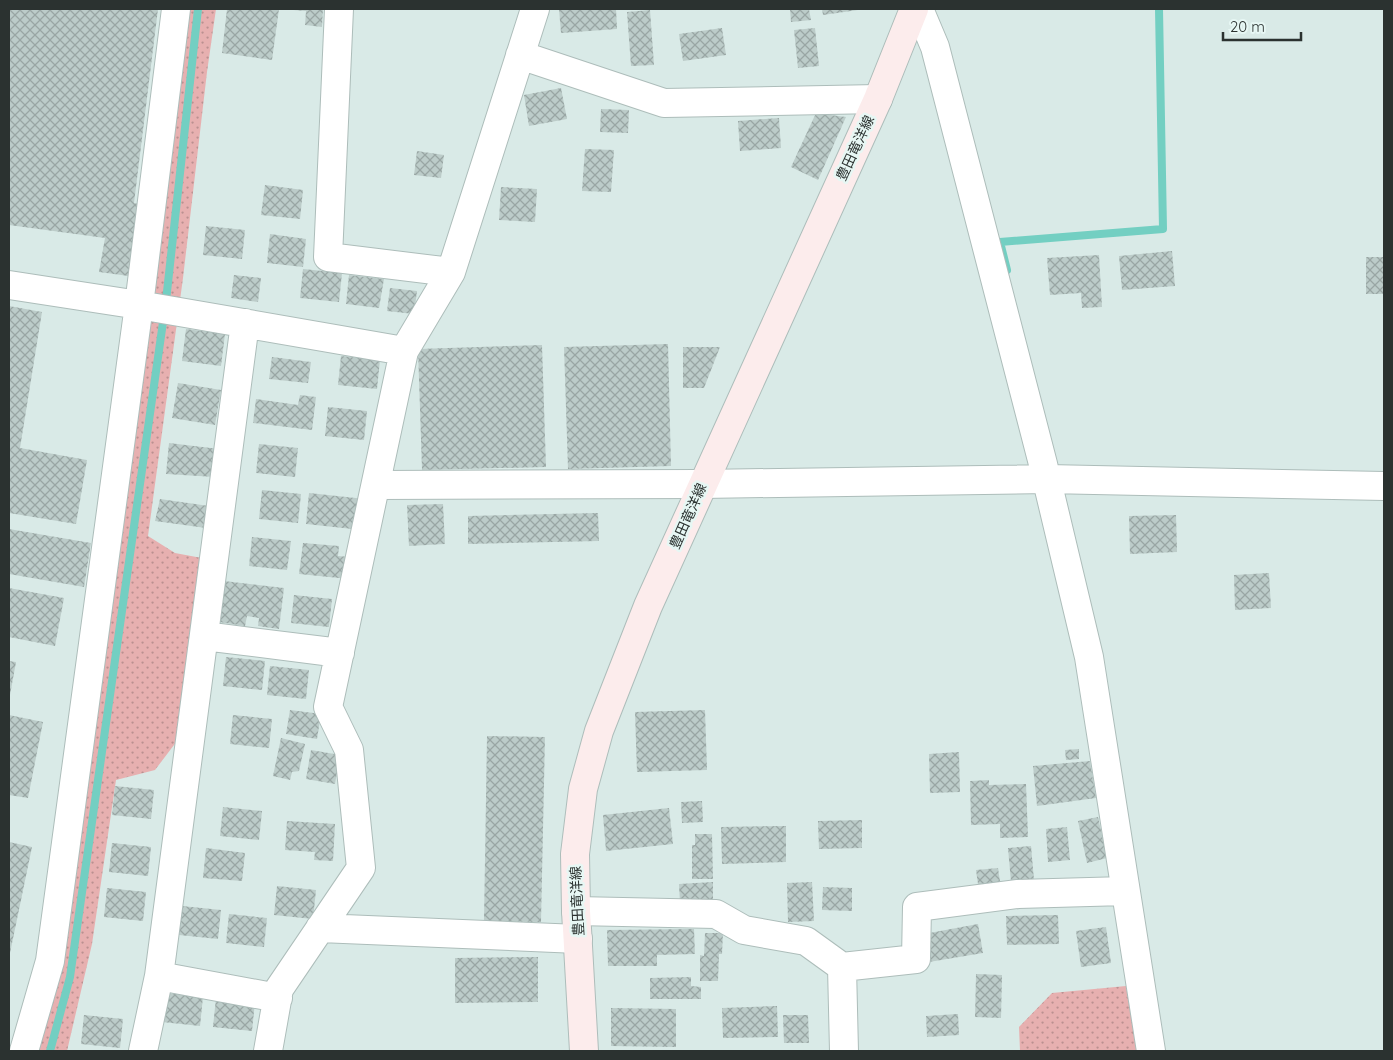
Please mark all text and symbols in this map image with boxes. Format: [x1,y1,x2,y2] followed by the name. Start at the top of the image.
[1223,10,1300,42] scale bar
[1230,17,1265,36] text: 20 m
[832,112,878,184] street label: 豊田竜洋線
[666,480,710,552] street label: 豊田竜洋線
[566,866,588,936] street label: 豊田竜洋線

